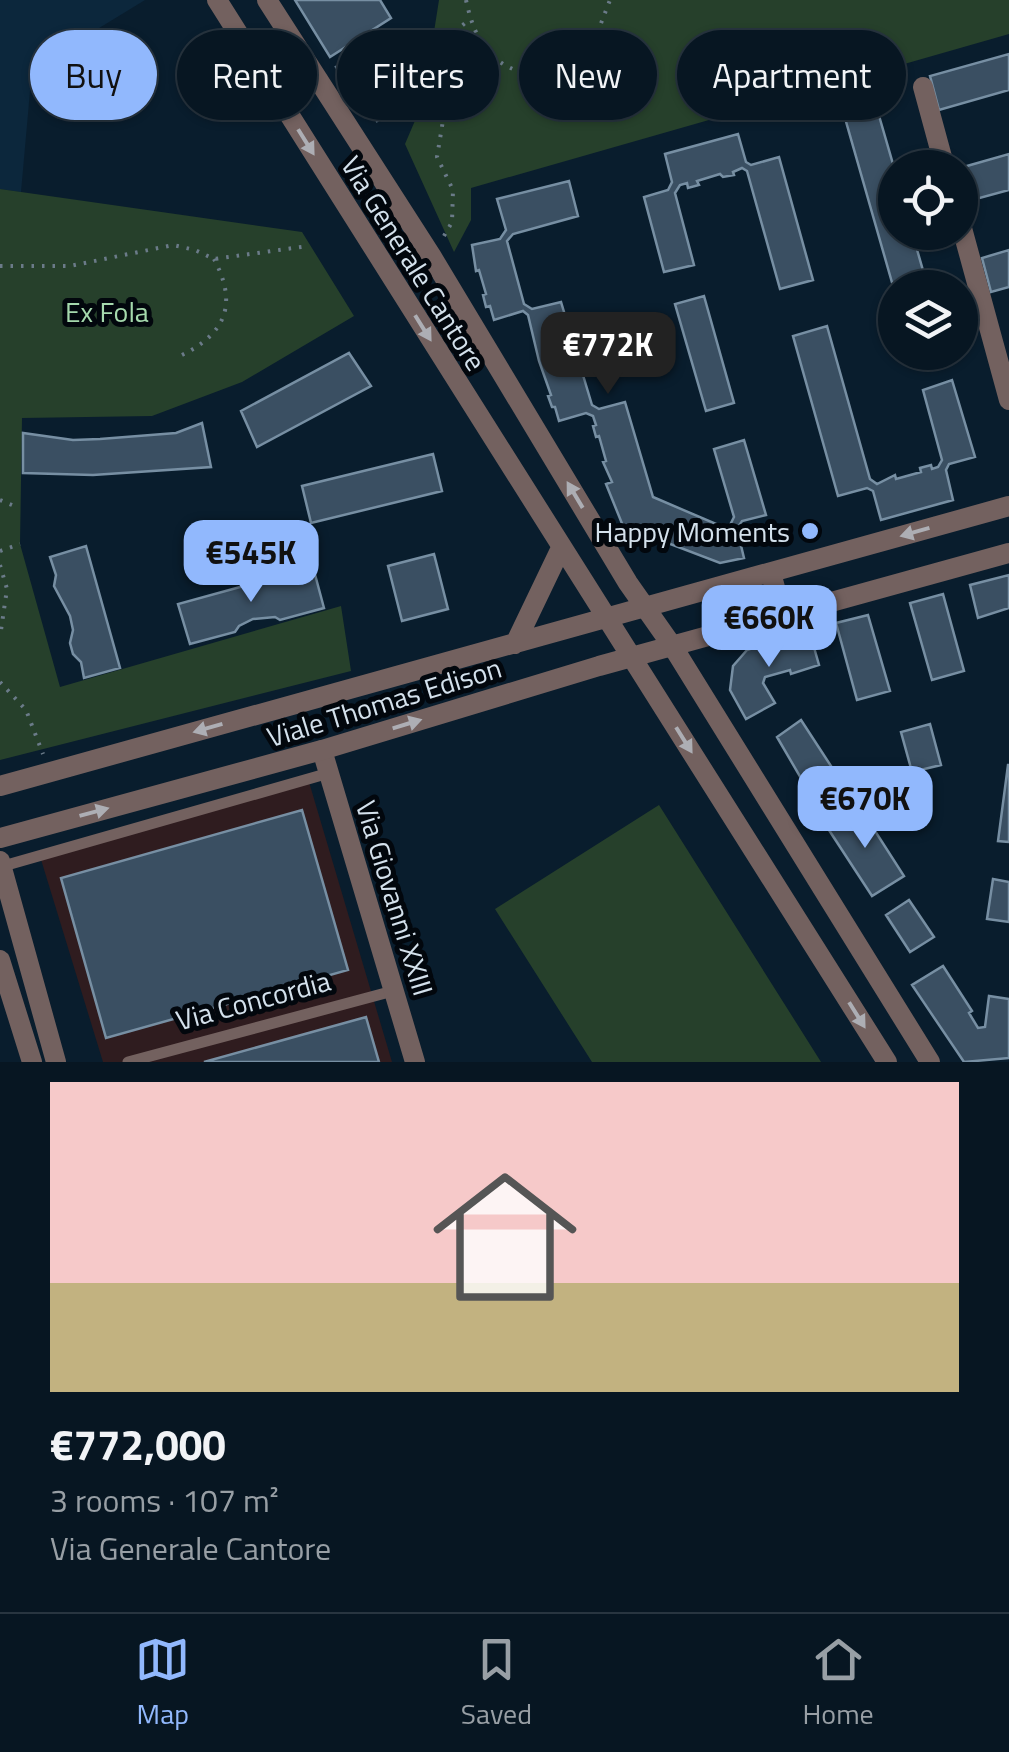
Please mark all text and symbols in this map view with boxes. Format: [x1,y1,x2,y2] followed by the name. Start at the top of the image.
[30,30,157,120] chip: Buy
[177,30,317,120] chip: Rent
[337,30,499,120] chip: Filters
[519,30,657,120] chip: New
[677,30,906,120] chip: Apartment
[296,128,314,156] one-way arrow
[331,147,497,379] street label: Via Generale Cantore
[878,150,978,370] map controls
[878,150,978,250] button: locate
[878,270,978,370] button: layers
[65,290,149,333] park label: Ex Fola
[538,312,678,397] pin: €772K
[413,314,431,342] one-way arrow
[563,320,653,368] text: €772K
[567,481,584,509] one-way arrow
[595,510,790,553] place label: Happy Moments
[181,520,321,605] pin: €545K
[799,520,821,542] marker: Happy Moments
[899,525,930,541] one-way arrow
[206,528,296,576] text: €545K
[699,585,839,670] pin: €660K
[724,593,814,641] text: €660K
[261,646,507,758] street label: Viale Thomas Edison
[392,716,422,731] one-way arrow
[192,721,223,736] one-way arrow
[674,726,692,754] one-way arrow
[795,766,935,851] pin: €670K
[820,774,910,822] text: €670K
[345,795,445,1001] street label: Via Giovanni XXIII
[79,804,110,820] one-way arrow
[171,959,335,1041] street label: Via Concordia
[848,1001,865,1029] one-way arrow
[415,1147,595,1327] icon: home
[50,1412,226,1476] text: €772,000
[50,1476,279,1524] text: 3 rooms · 107 m²
[50,1524,331,1572] text: Via Generale Cantore
[135,1632,190,1735] tab: Map
[461,1632,532,1735] tab: Saved
[803,1632,874,1735] tab: Home

